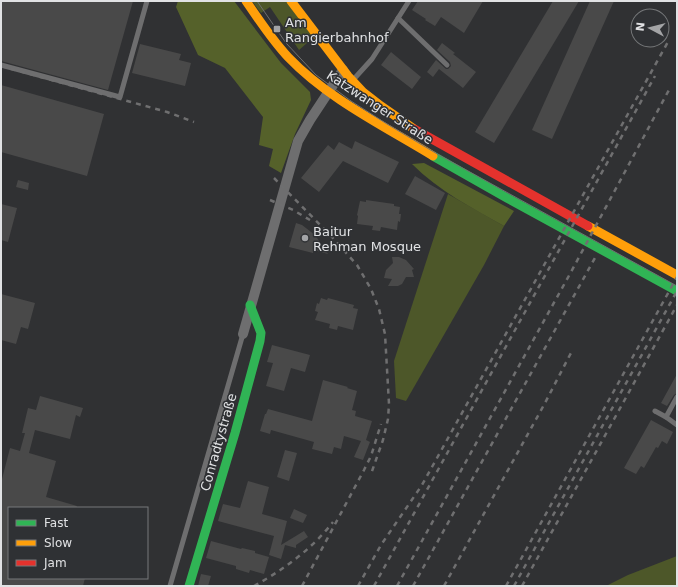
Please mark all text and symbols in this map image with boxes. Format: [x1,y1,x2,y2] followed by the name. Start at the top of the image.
[630,8,670,48] north arrow
[285,15,389,45] place label: Am Rangierbahnhof
[634,21,648,32] text: N
[272,24,282,34] marker: Am Rangierbahnhof
[324,67,436,147] street label: Katzwanger Straße
[313,224,421,254] place label: Baitur Rehman Mosque
[300,233,310,243] marker: Baitur Rehman Mosque
[197,392,240,493] street label: Conradtystraße
[8,507,148,579] legend
[44,516,68,530] text: Fast
[44,536,72,550] text: Slow
[43,556,67,570] text: Jam

